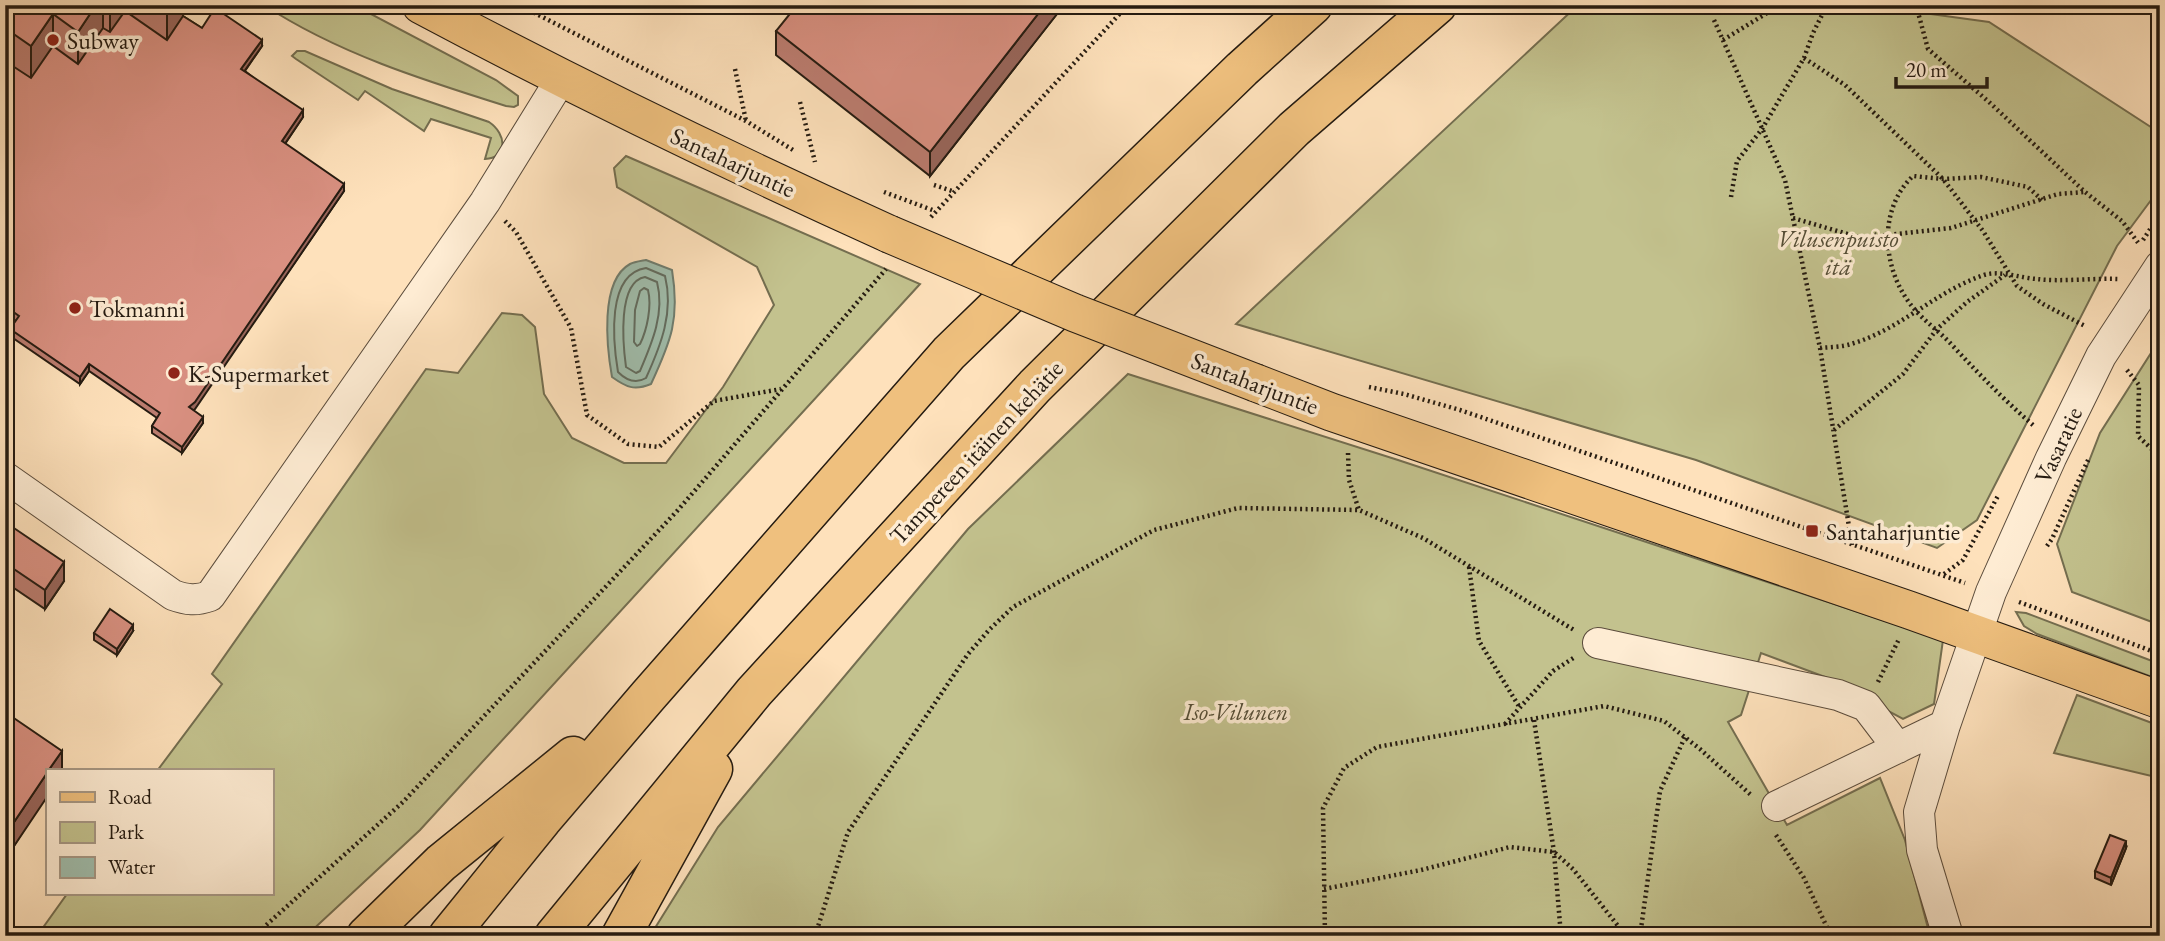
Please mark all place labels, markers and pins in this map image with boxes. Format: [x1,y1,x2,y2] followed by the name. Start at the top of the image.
[67,25,139,56] place label: Subway
[45,32,61,48] marker: Subway
[89,293,185,324] place label: Tokmanni
[67,300,83,316] marker: Tokmanni
[188,358,329,389] place label: K-Supermarket
[166,365,182,381] marker: K-Supermarket
[1826,516,1960,547] place label: Santaharjuntie
[1804,523,1820,539] marker: Santaharjuntie

